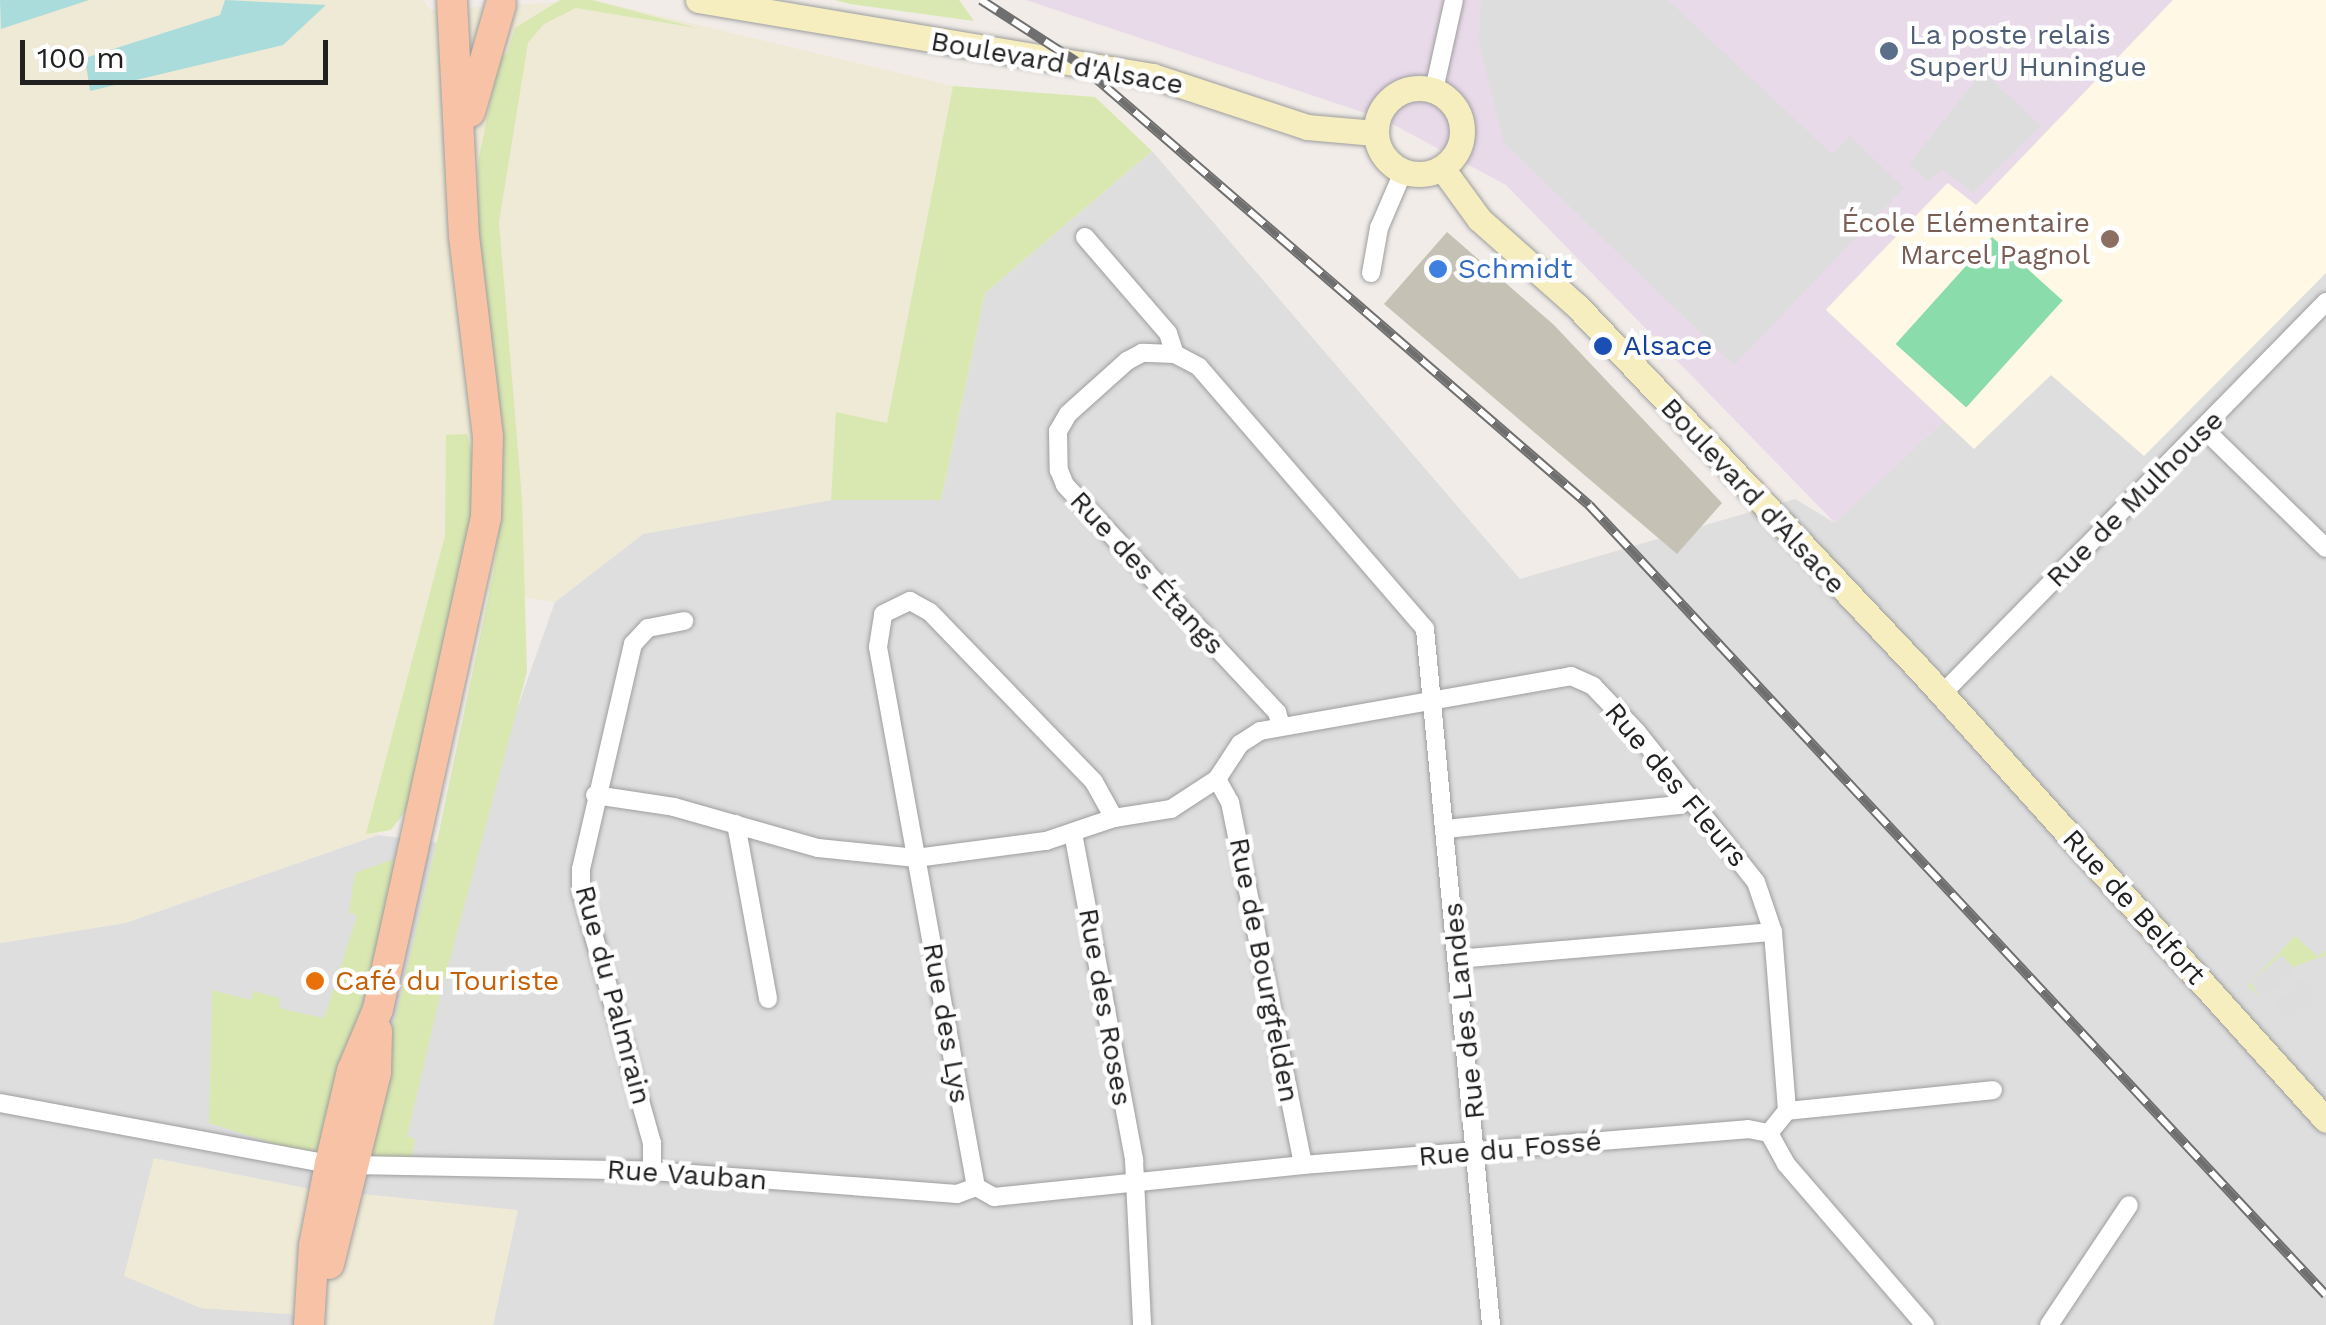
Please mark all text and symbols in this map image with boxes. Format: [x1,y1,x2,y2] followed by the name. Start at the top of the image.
[1909,18,2147,84] place label: La poste relais SuperU Huningue
[25,20,332,82] scale bar
[928,24,1186,102] street label: Boulevard d'Alsace
[37,40,125,75] text: 100 m
[1878,40,1900,62] marker: La poste relais SuperU Huningue
[1841,206,2090,272] place label: École Elémentaire Marcel Pagnol
[2099,228,2121,250] marker: École Elémentaire Marcel Pagnol
[1458,252,1572,286] place label: Schmidt
[1427,258,1449,280] marker: Schmidt
[1623,329,1712,363] place label: Alsace
[1592,335,1614,357] marker: Alsace
[1654,391,1852,601] street label: Boulevard d'Alsace
[2040,404,2230,594] street label: Rue de Mulhouse
[1063,484,1231,662] street label: Rue des Étangs
[1598,696,1754,874] street label: Rue des Fleurs
[2056,822,2212,992] street label: Rue de Belfort
[1222,835,1306,1105] street label: Rue de Bourgfelden
[568,882,658,1108] street label: Rue du Palmrain
[1436,901,1492,1121] street label: Rue des Landes
[1071,906,1139,1108] street label: Rue des Roses
[915,940,977,1106] street label: Rue des Lys
[335,964,560,998] place label: Café du Touriste
[304,970,326,992] marker: Café du Touriste
[1417,1124,1603,1174] street label: Rue du Fossé
[605,1153,769,1197] street label: Rue Vauban

